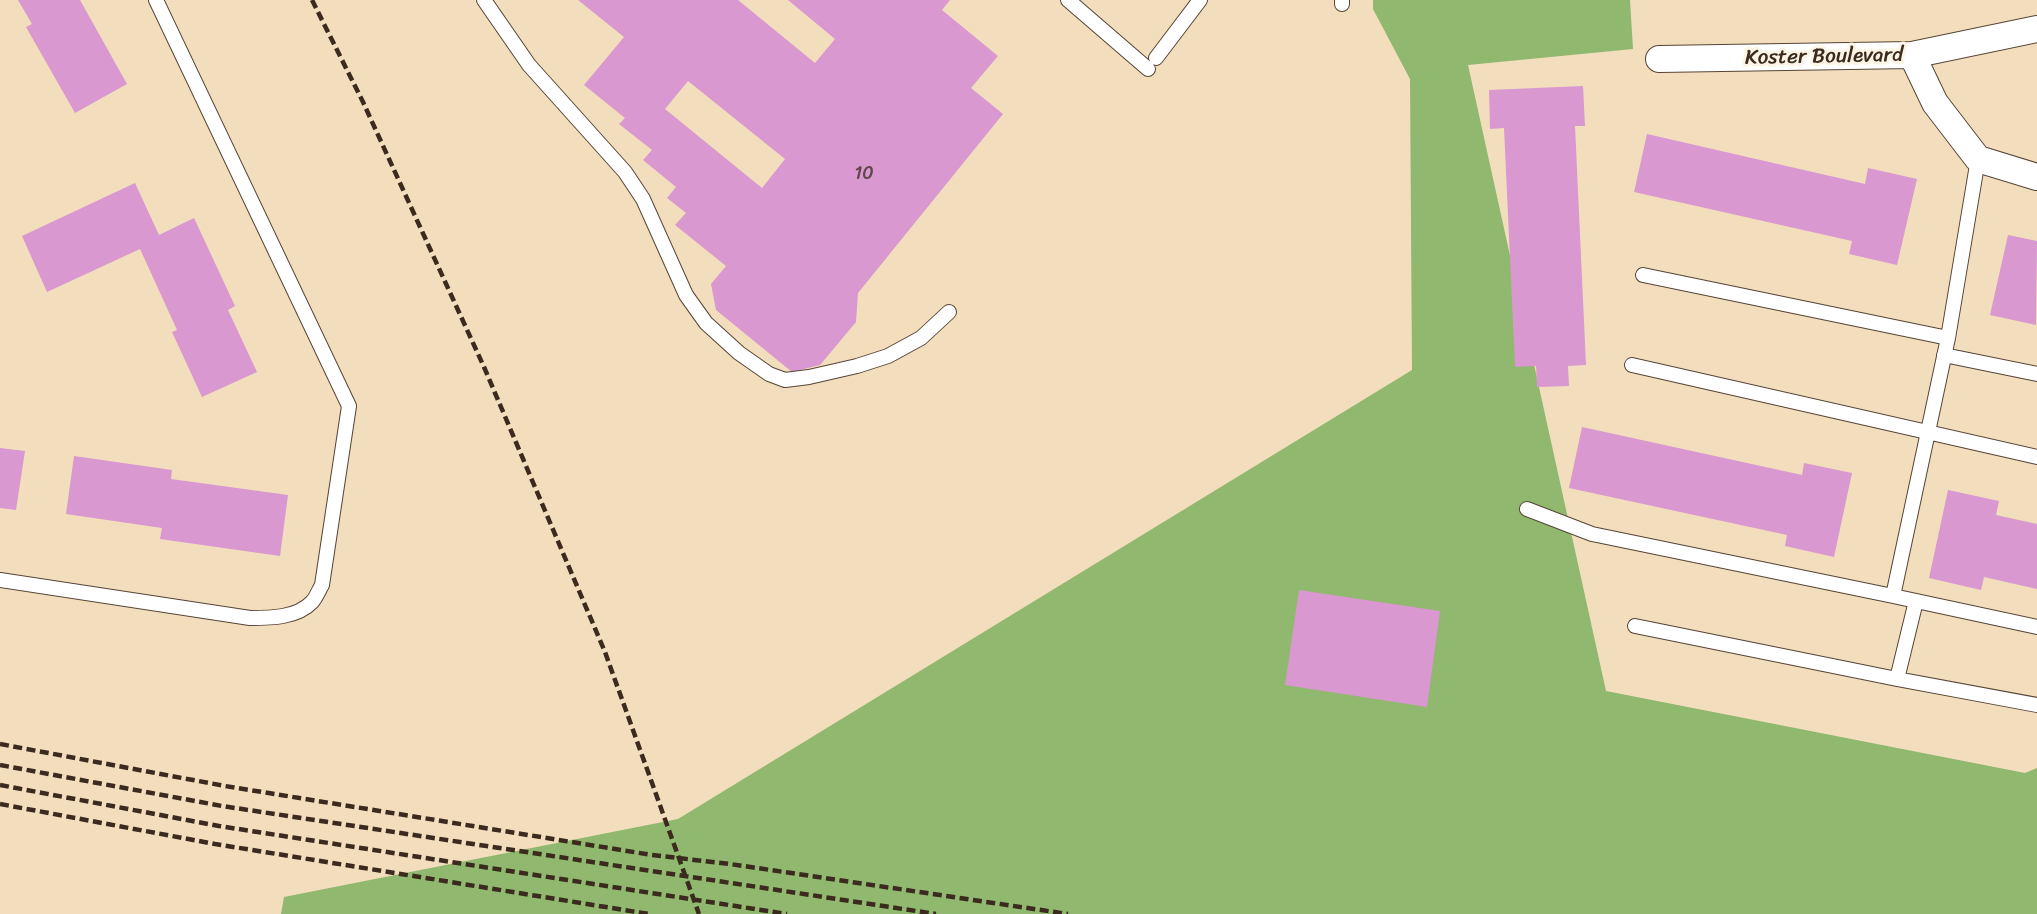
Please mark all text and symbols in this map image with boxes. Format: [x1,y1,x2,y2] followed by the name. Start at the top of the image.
[1745,43,1903,71] street label: Koster Boulevard
[854,163,874,185] house number: 10

